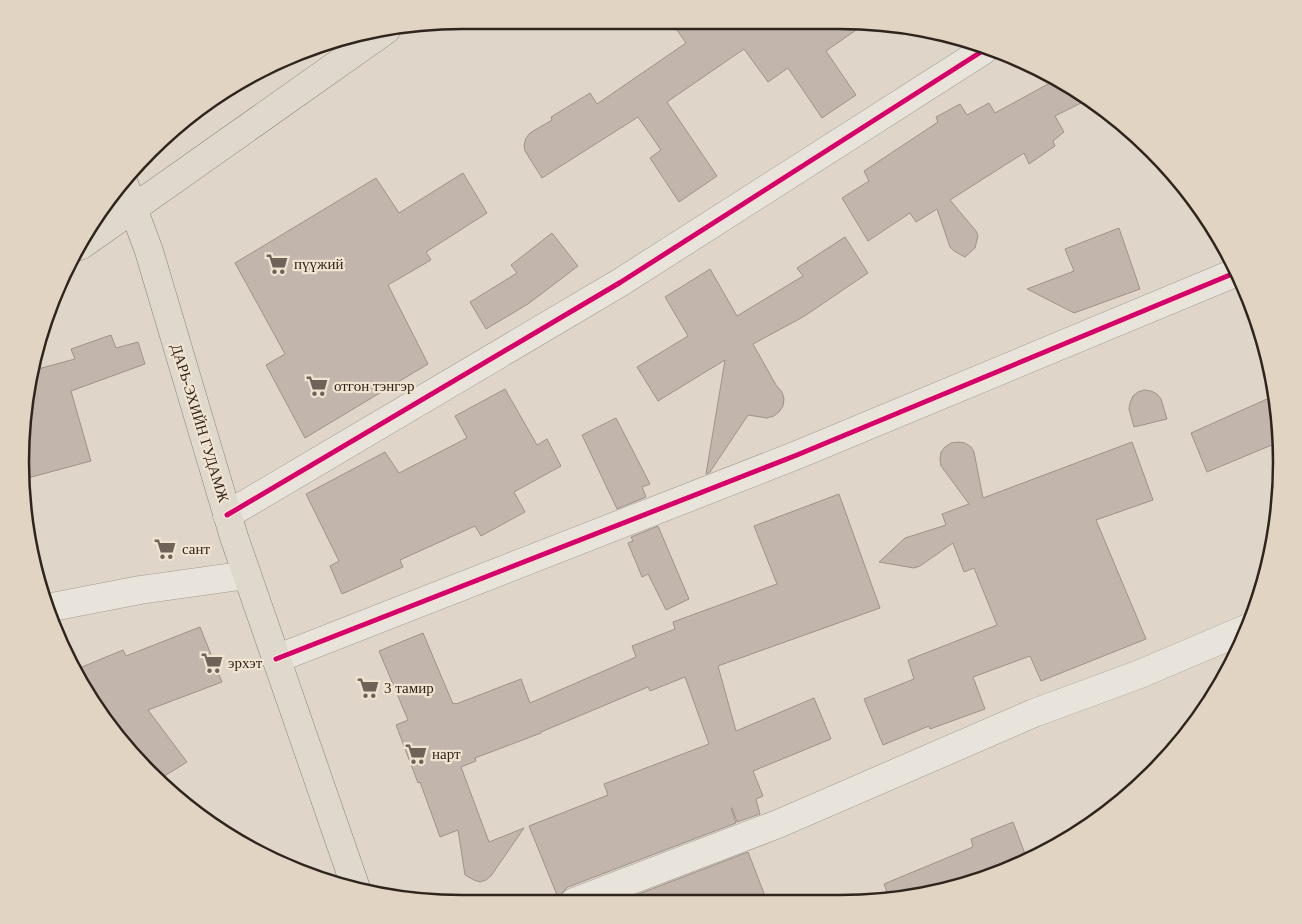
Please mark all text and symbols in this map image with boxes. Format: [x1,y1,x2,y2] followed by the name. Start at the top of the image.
[264,251,290,277] supermarket icon: пүүжий
[294,256,343,272] place label: пүүжий
[168,342,232,505] street label: ДАРЬ-ЭХИЙН ГУДАМЖ
[304,373,330,399] supermarket icon: отгон тэнгэр
[334,378,414,394] place label: отгон тэнгэр
[152,536,178,562] supermarket icon: сант
[182,541,211,557] place label: сант
[199,650,225,676] supermarket icon: эрхэт
[228,655,263,671] place label: эрхэт
[355,675,381,701] supermarket icon: 3 тамир
[384,680,434,696] place label: 3 тамир
[403,741,429,767] supermarket icon: нарт
[432,746,461,762] place label: нарт

